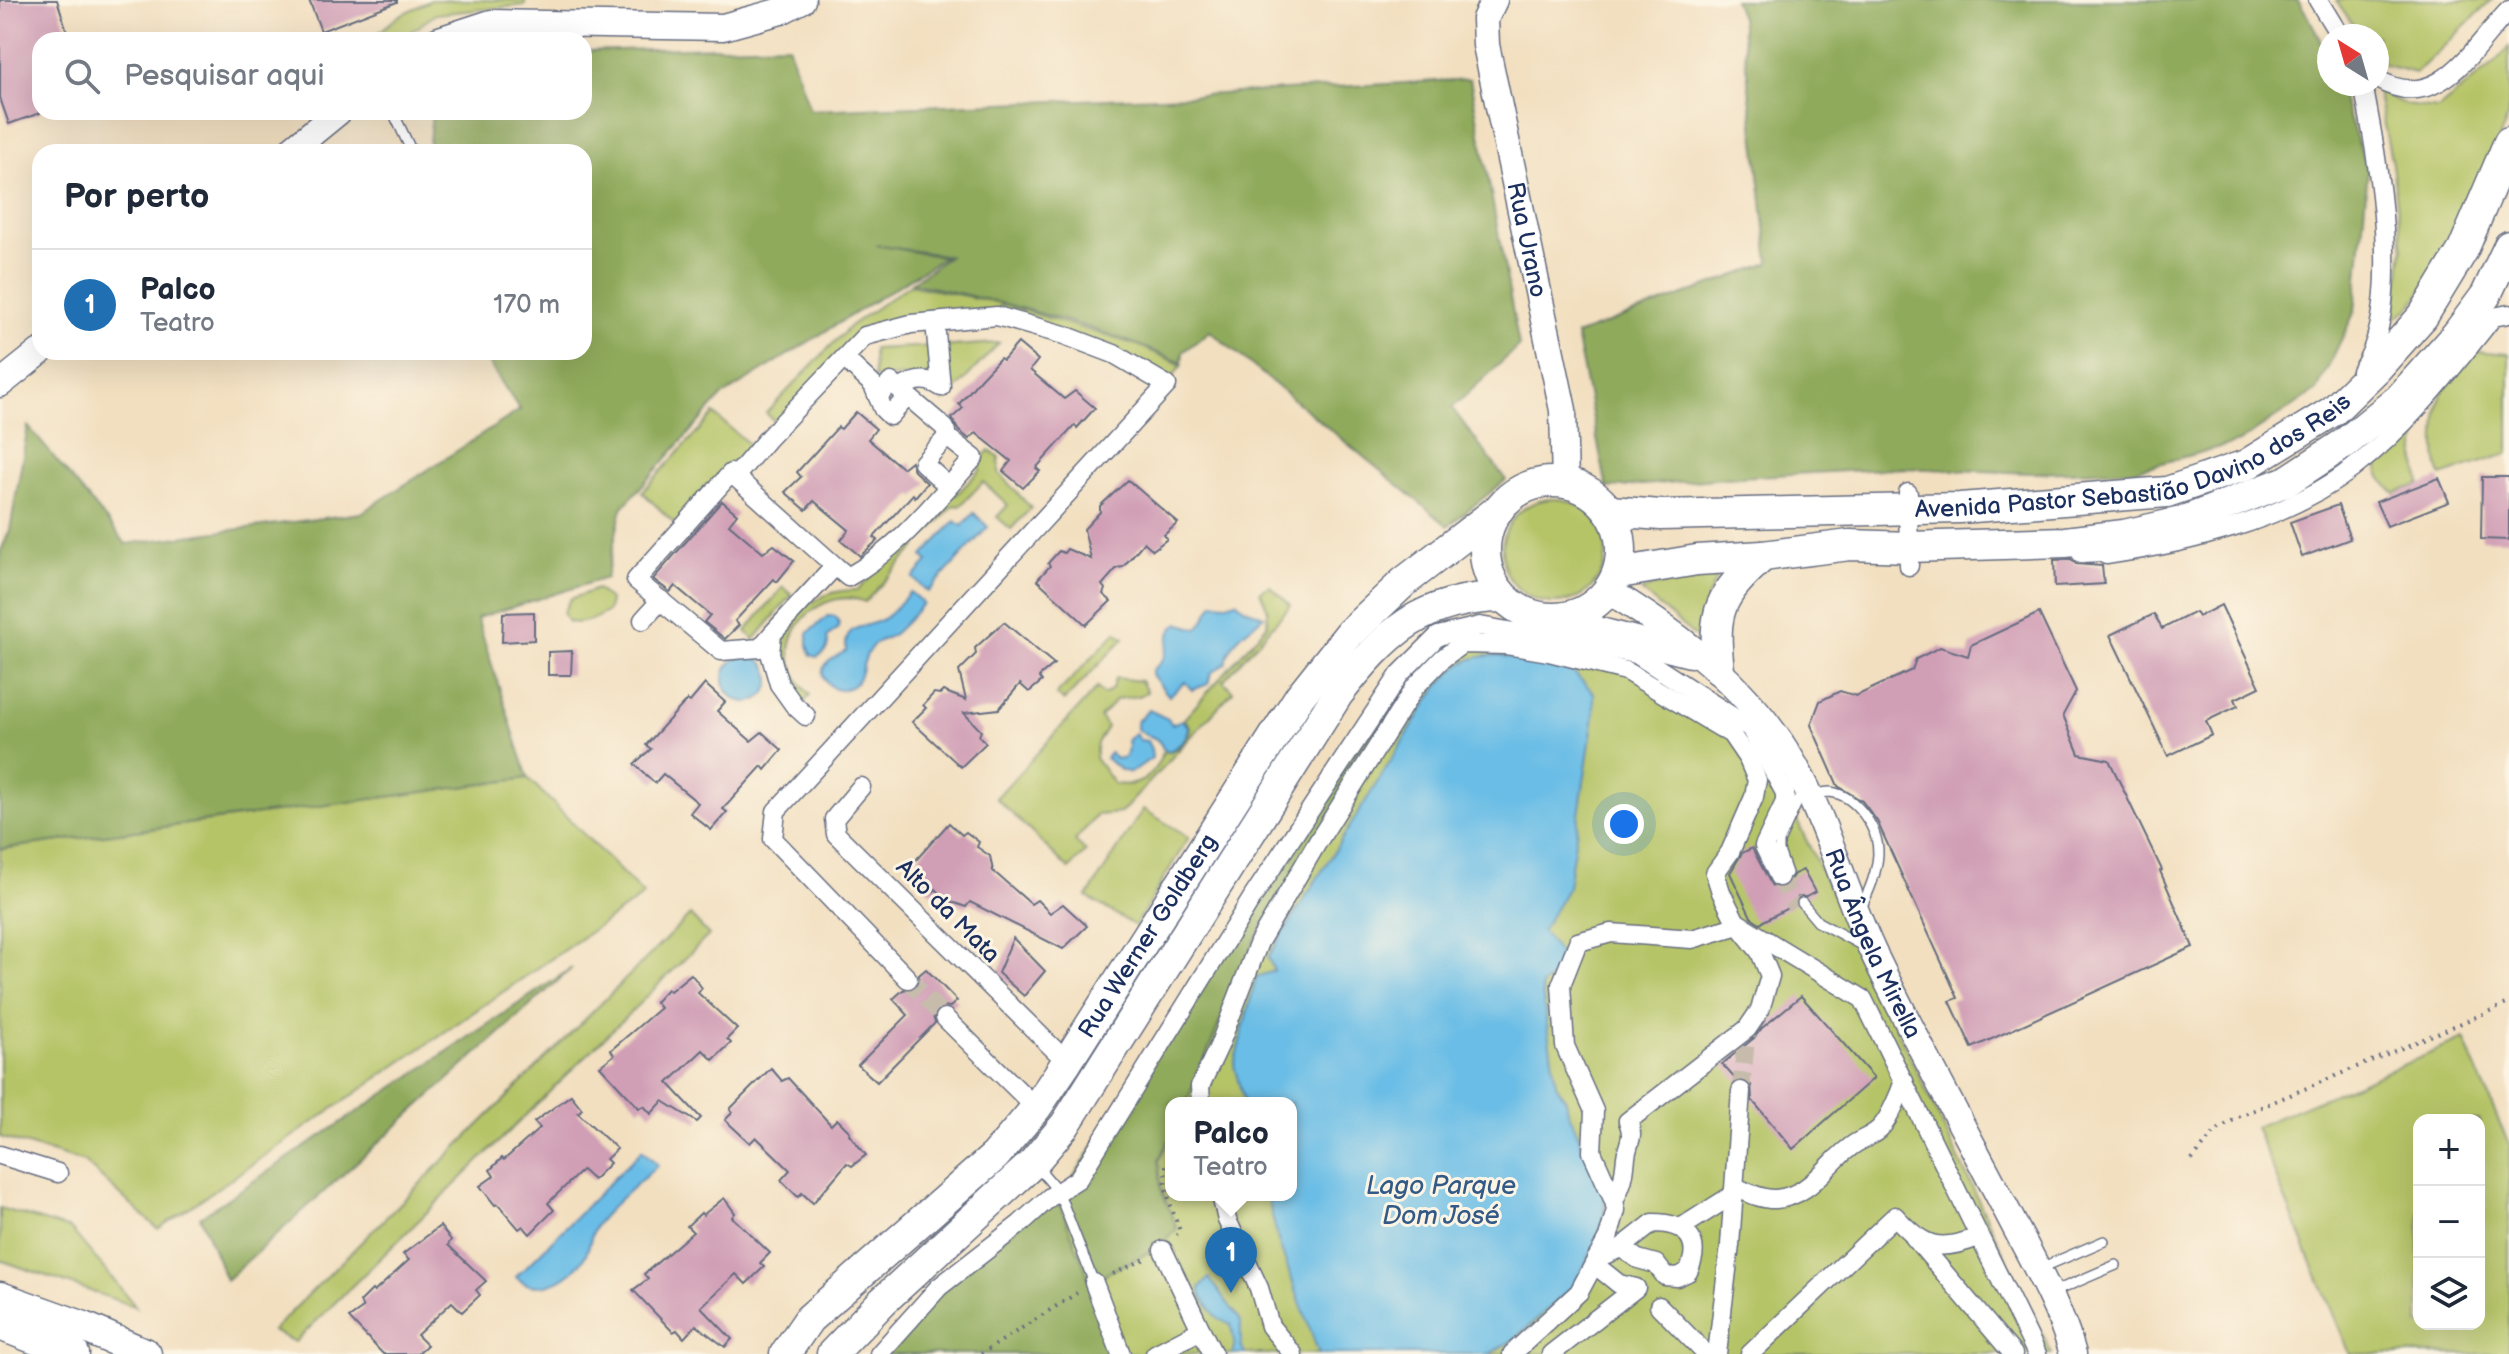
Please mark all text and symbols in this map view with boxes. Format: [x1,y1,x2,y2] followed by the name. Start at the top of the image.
[2317,24,2389,96] north arrow
[32,32,592,120] search box
[60,54,104,98] icon: search
[124,58,325,94] text: Pesquisar aqui
[64,176,209,217] text: Por perto
[1501,179,1553,300] street label: Rua Urano
[140,272,216,308] text: Palco
[85,290,95,321] text: 1
[493,290,560,321] text: 170 m
[140,308,215,339] text: Teatro
[1914,387,2357,524] street label: Avenida Pastor Sebastião Davino dos Reis
[1604,804,1644,844] your location
[1072,828,1223,1043] street label: Rua Werner Goldberg
[1819,844,1928,1043] street label: Rua Ângela Mirella
[890,853,1006,969] street label: Alto da Mata
[1165,1097,1297,1201] popup
[2413,1114,2485,1330] map controls
[2413,1114,2485,1186] button: +
[1193,1116,1269,1152] text: Palco
[1193,1152,1268,1183] text: Teatro
[1366,1171,1516,1232] water label: Lago Parque Dom José
[2413,1186,2485,1258] button: −
[1205,1227,1257,1293] pin: 1
[2413,1258,2485,1330] button: layers

